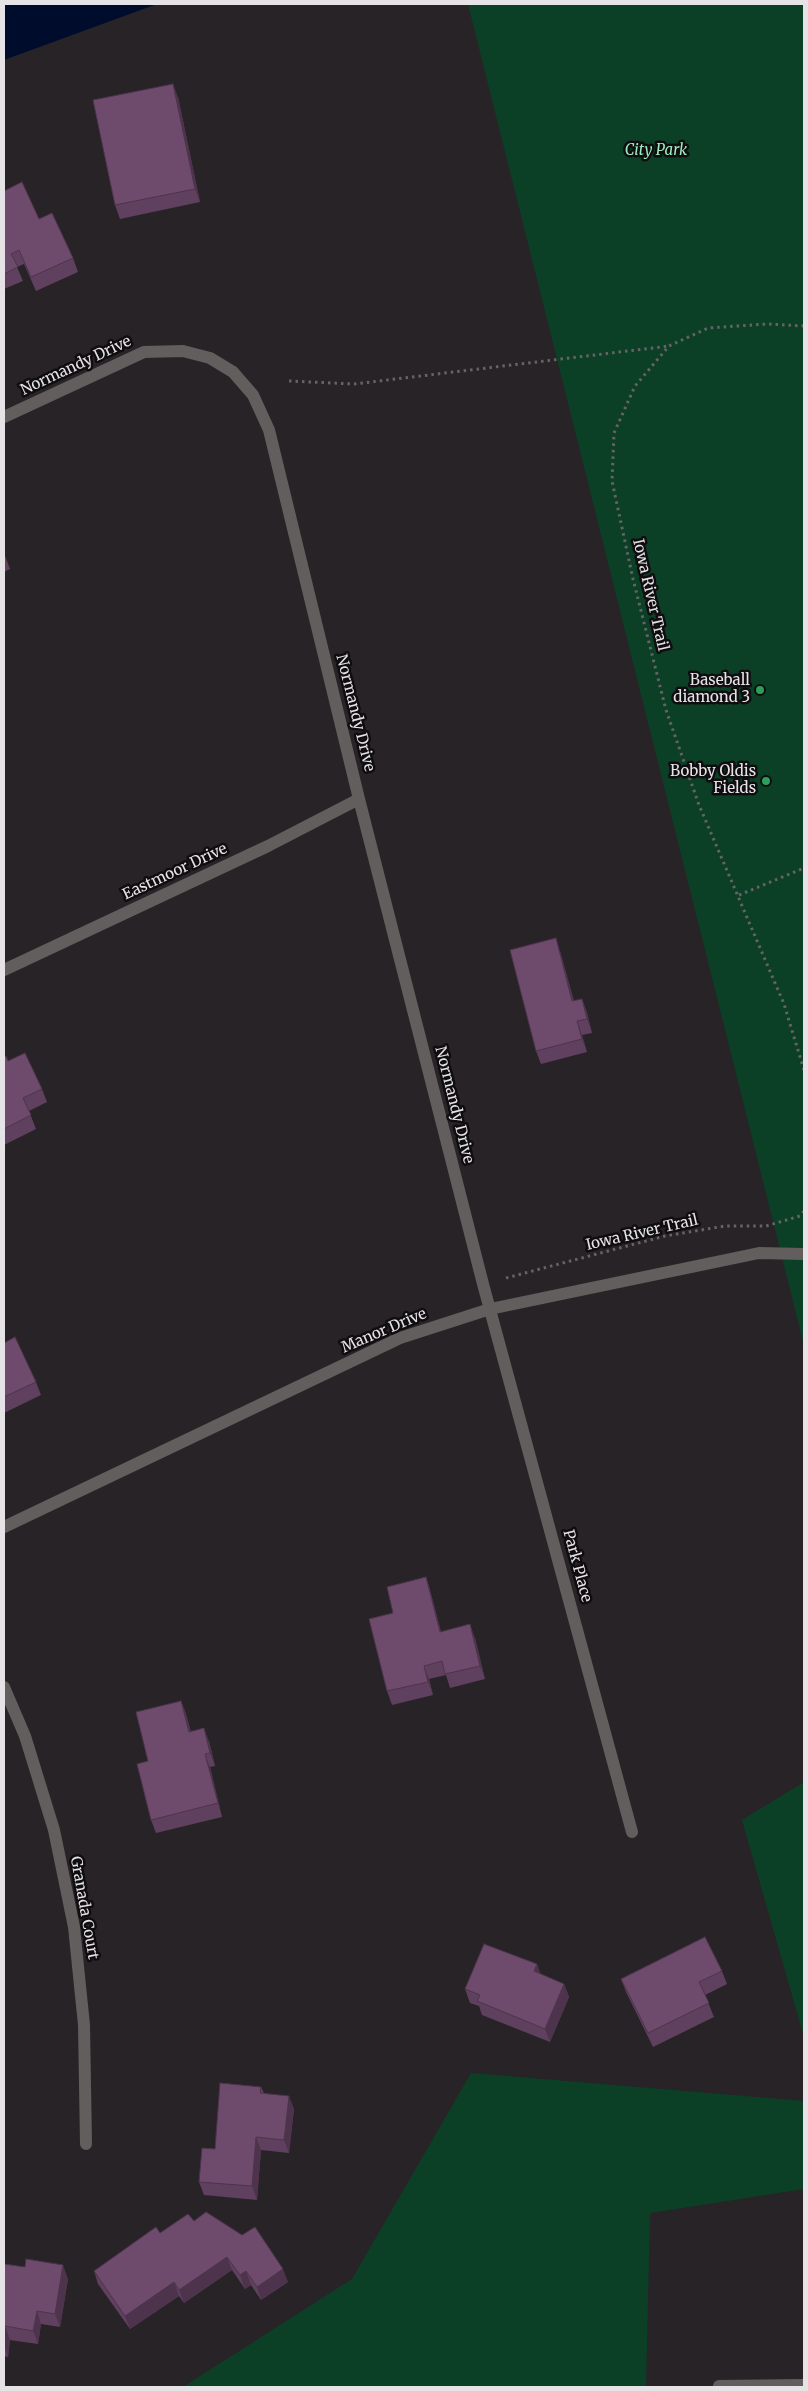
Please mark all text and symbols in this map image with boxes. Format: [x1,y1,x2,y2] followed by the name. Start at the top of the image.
[625,142,687,160] park label: City Park
[18,332,134,400] street label: Normandy Drive
[628,537,672,653] street label: Iowa River Trail
[332,653,378,773] street label: Normandy Drive
[673,672,750,707] place label: Baseball diamond 3
[754,684,766,696] marker: Baseball diamond 3
[670,763,756,798] place label: Bobby Oldis Fields
[760,775,772,787] marker: Bobby Oldis Fields
[120,840,230,904] street label: Eastmoor Drive
[431,1045,477,1165] street label: Normandy Drive
[584,1211,700,1255] street label: Iowa River Trail
[339,1305,429,1357] street label: Manor Drive
[559,1528,595,1604] street label: Park Place
[66,1855,102,1961] street label: Granada Court

